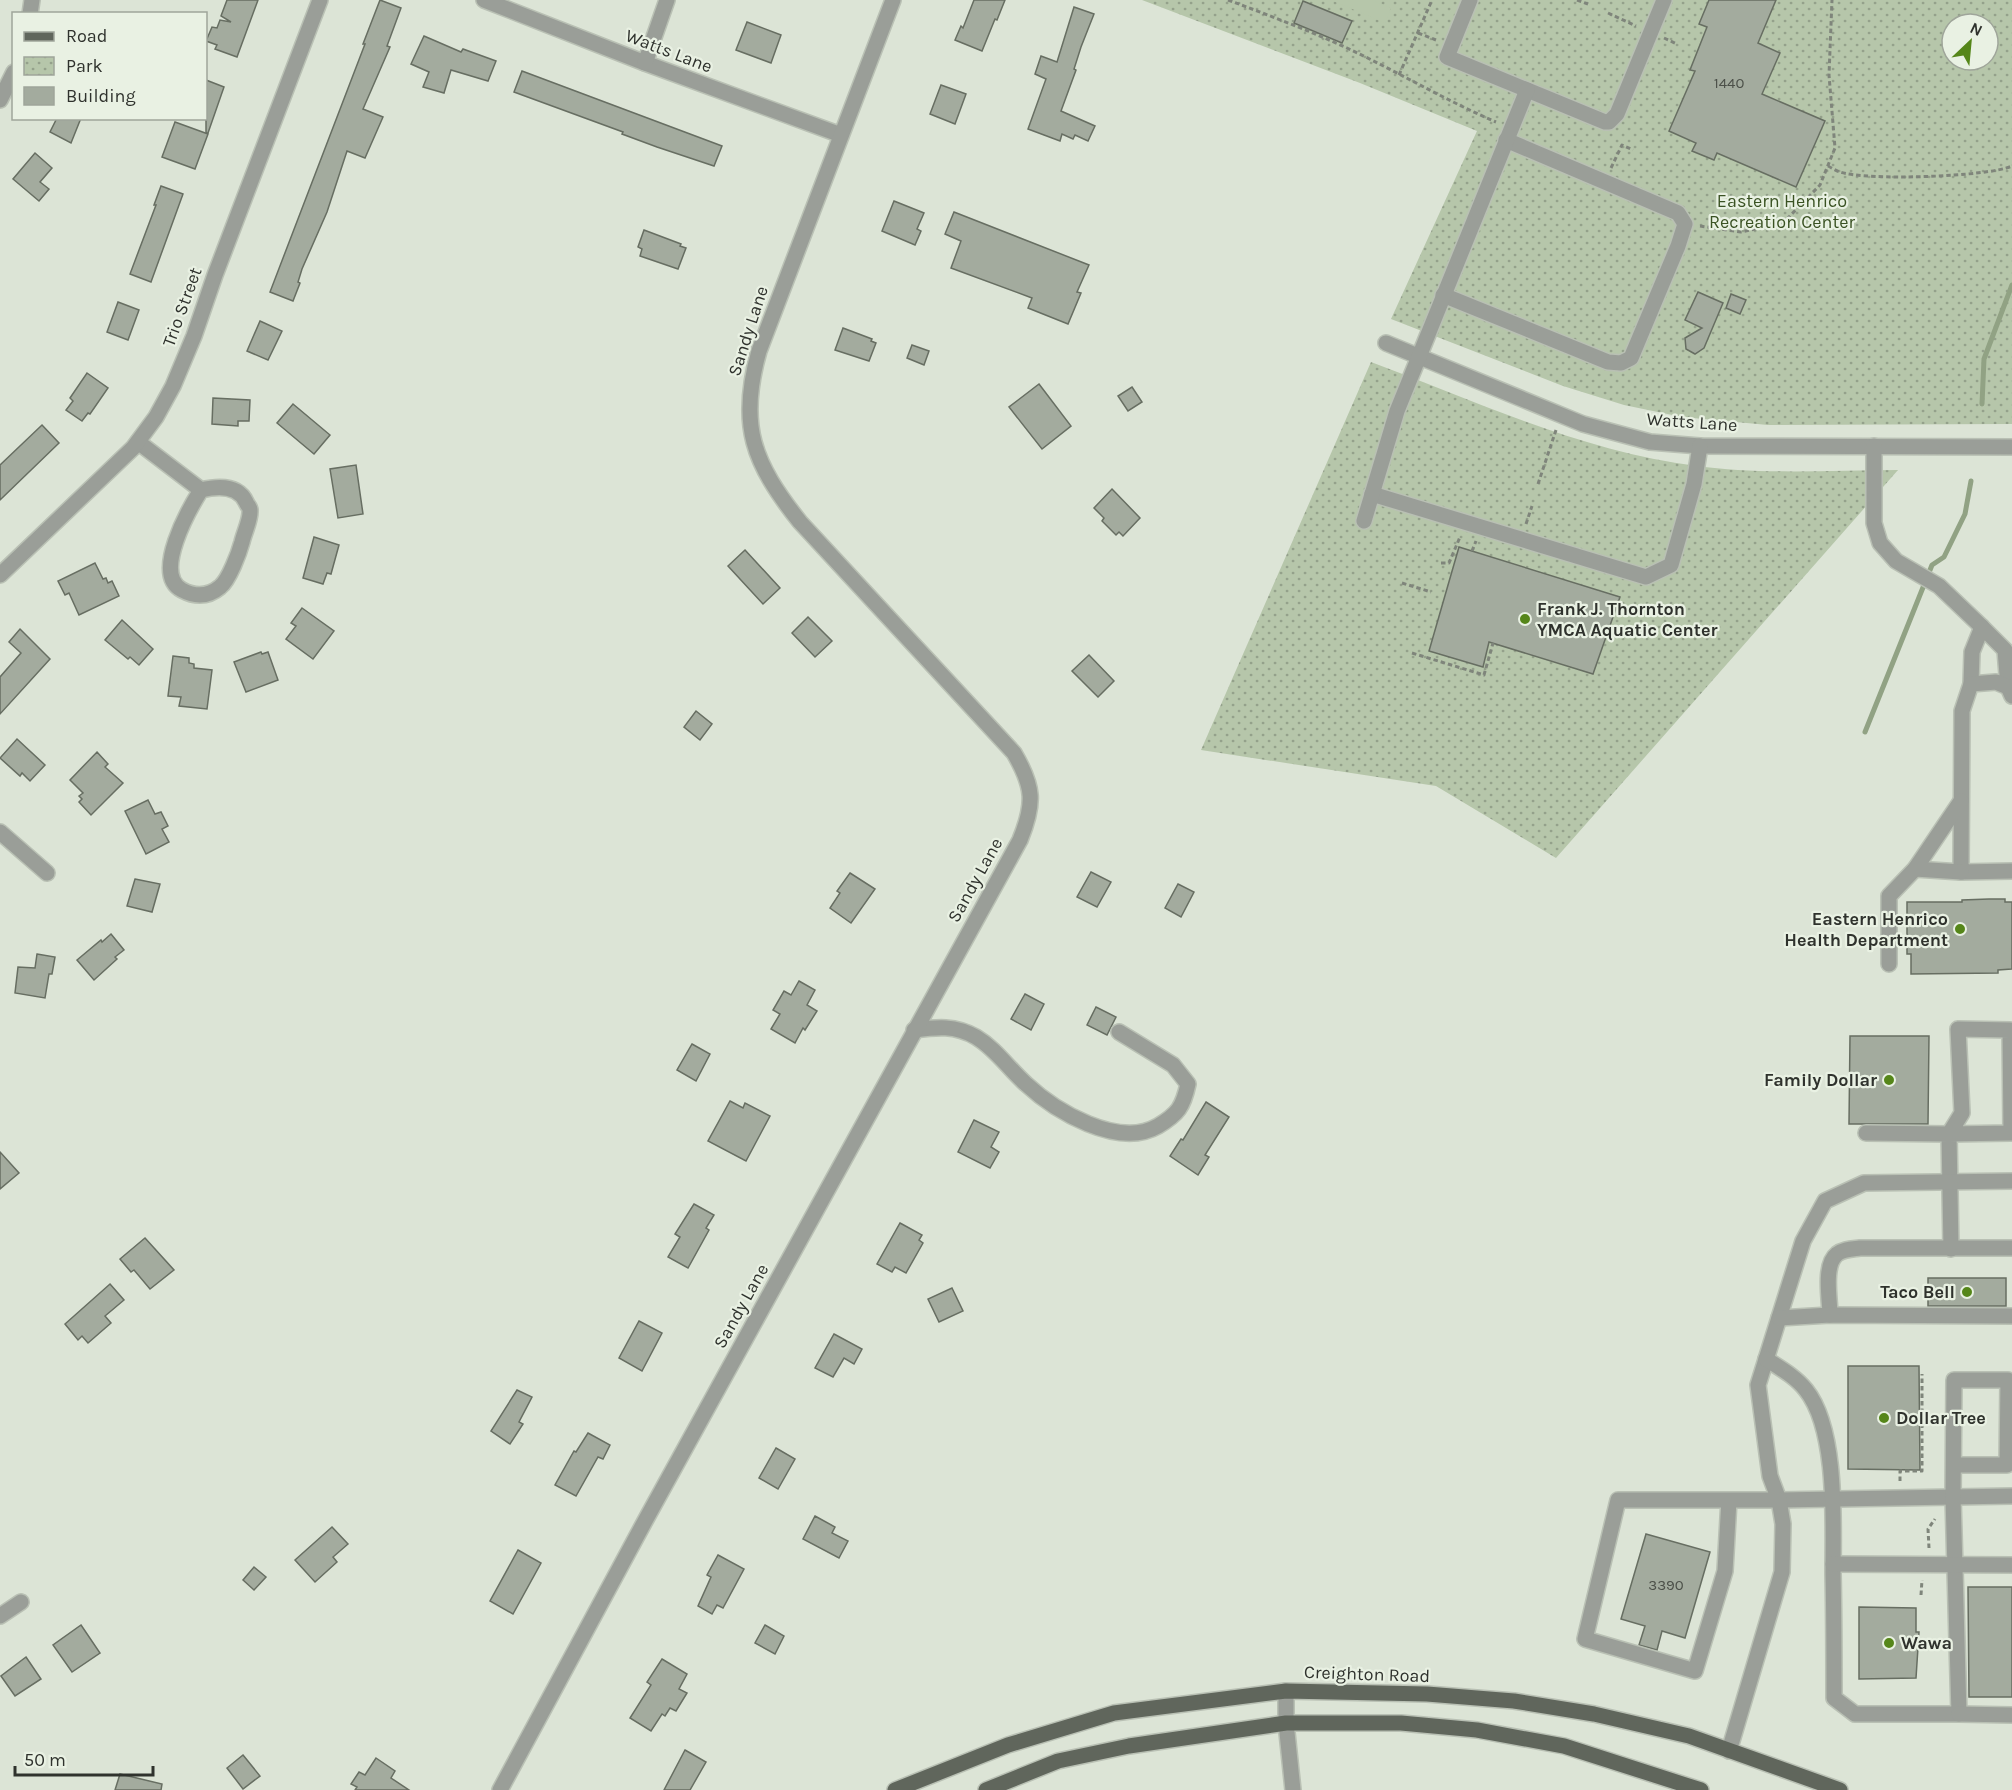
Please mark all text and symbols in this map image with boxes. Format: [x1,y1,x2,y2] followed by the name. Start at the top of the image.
[12,12,207,120] legend
[1940,12,2000,72] north arrow
[1967,18,1986,40] text: N
[623,24,715,78] street label: Watts Lane
[66,25,107,47] text: Road
[66,55,103,77] text: Park
[1714,74,1744,92] house number: 1440
[66,85,136,107] text: Building
[1709,190,1855,233] park label: Eastern Henrico Recreation Center
[157,264,207,350] street label: Trio Street
[723,283,773,379] street label: Sandy Lane
[1646,408,1738,436] street label: Watts Lane
[1537,598,1718,641] place label: Frank J. Thornton YMCA Aquatic Center
[1518,612,1532,626] marker: Frank J. Thornton YMCA Aquatic Center
[943,834,1007,926] street label: Sandy Lane
[1784,908,1948,951] place label: Eastern Henrico Health Department
[1953,922,1967,936] marker: Eastern Henrico Health Department
[1764,1069,1877,1091] place label: Family Dollar
[1882,1073,1896,1087] marker: Family Dollar
[709,1260,773,1352] street label: Sandy Lane
[1880,1281,1955,1303] place label: Taco Bell
[1960,1285,1974,1299] marker: Taco Bell
[1896,1407,1986,1429] place label: Dollar Tree
[1877,1411,1891,1425] marker: Dollar Tree
[1648,1576,1684,1594] house number: 3390
[1901,1632,1952,1654] place label: Wawa
[1882,1636,1896,1650] marker: Wawa
[1303,1661,1431,1687] street label: Creighton Road
[15,1739,153,1777] scale bar
[24,1749,66,1771] text: 50 m

